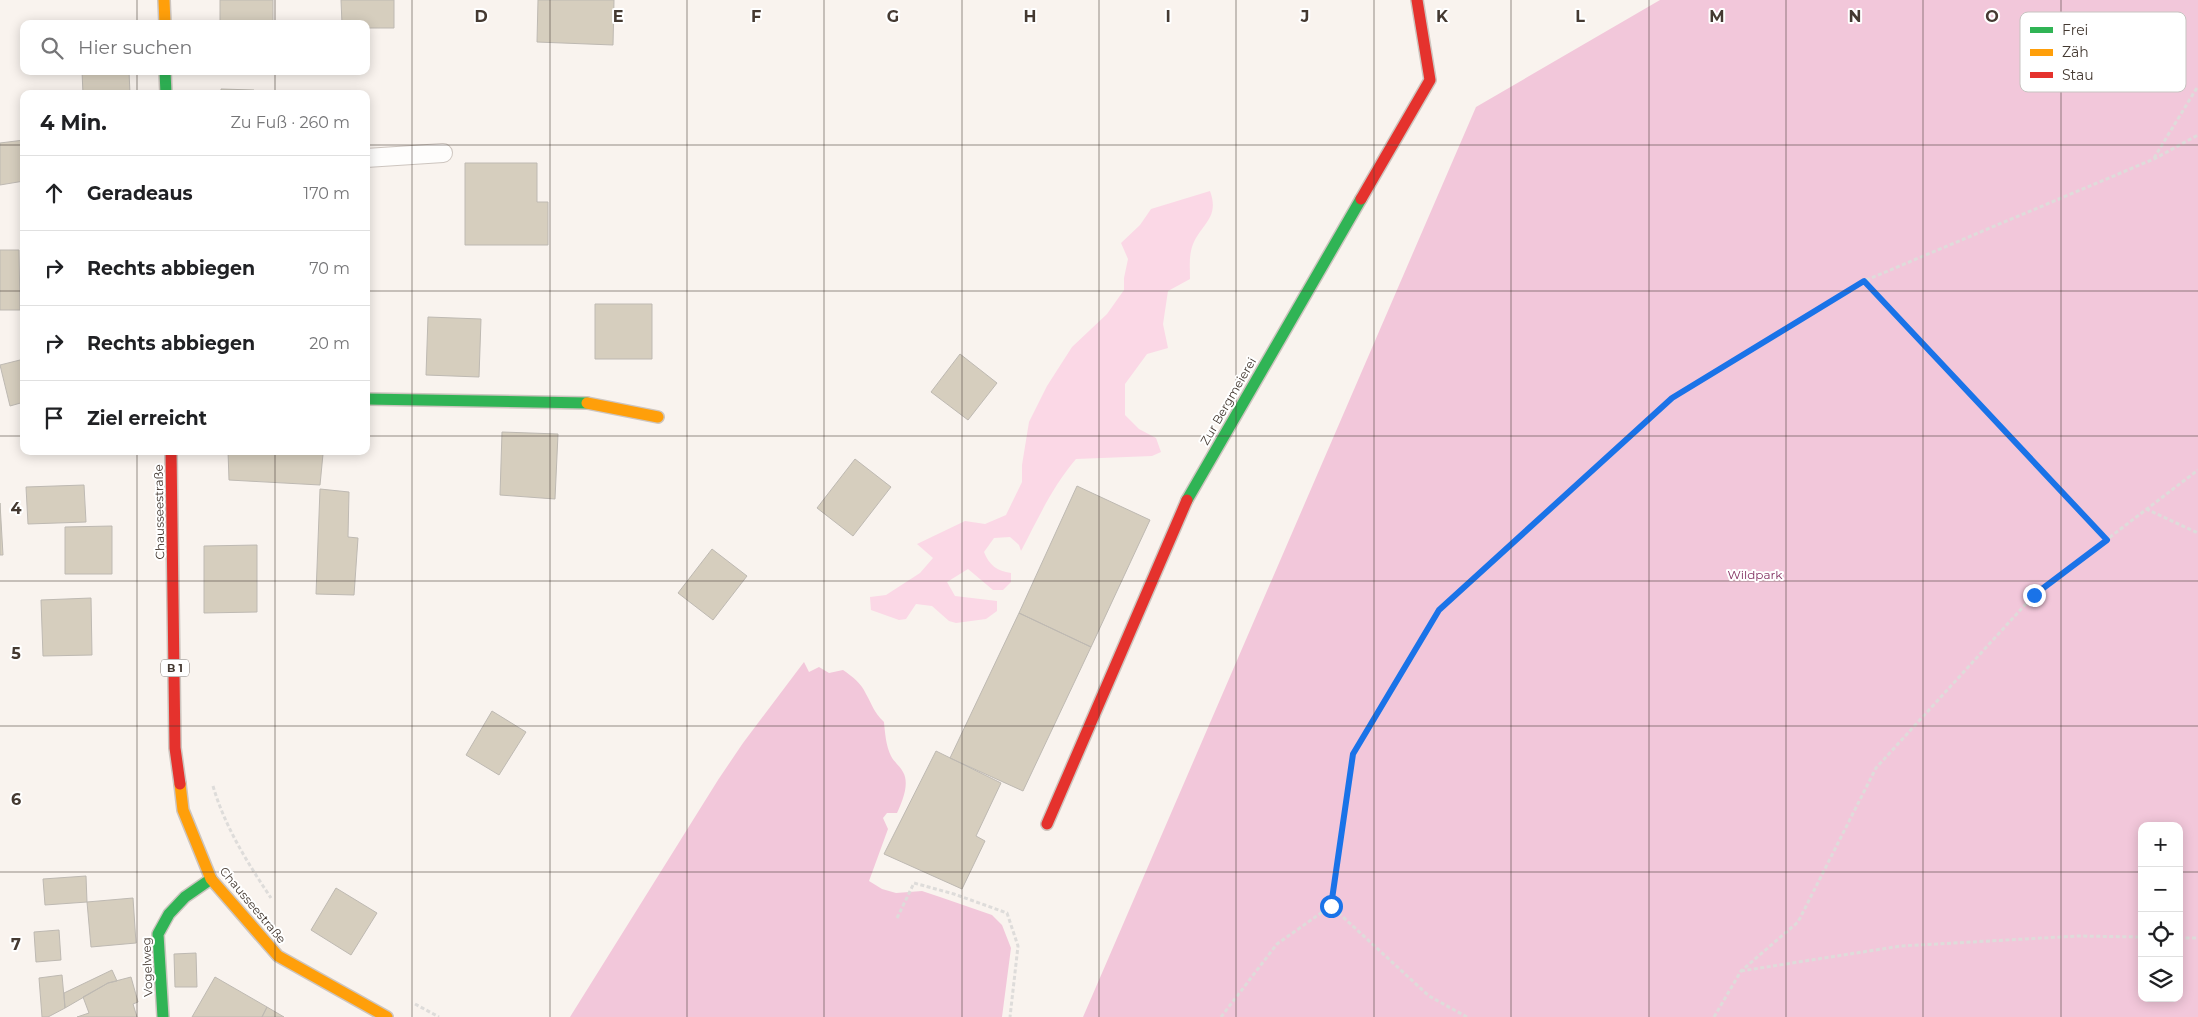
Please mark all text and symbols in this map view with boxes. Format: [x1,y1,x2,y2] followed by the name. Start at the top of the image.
[474,7,488,26] text: D
[613,7,623,26] text: E
[751,7,761,26] text: F
[887,7,899,26] text: G
[1024,7,1036,26] text: H
[1165,7,1171,26] text: I
[1300,7,1309,26] text: J
[1436,7,1449,26] text: K
[1575,7,1585,26] text: L
[1709,7,1725,26] text: M
[1849,7,1861,26] text: N
[1985,7,1999,26] text: O
[2020,12,2186,92] legend
[20,20,370,75] search box
[2062,21,2088,39] text: Frei
[38,34,66,62] icon: search
[78,36,192,59] text: Hier suchen
[2062,43,2089,61] text: Zäh
[2062,66,2094,84] text: Stau
[40,110,107,135] text: 4 Min.
[231,113,350,132] text: Zu Fuß · 260 m
[40,179,68,207] icon: ahead
[87,182,193,205] text: Geradeaus
[303,184,350,203] text: 170 m
[40,254,68,282] icon: right
[87,257,255,280] text: Rechts abbiegen
[309,259,350,278] text: 70 m
[40,329,68,357] icon: right
[87,332,255,355] text: Rechts abbiegen
[309,334,350,353] text: 20 m
[1197,355,1259,447] street label: Zur Bergmeierei
[40,404,68,432] icon: arrive
[87,407,207,430] text: Ziel erreicht
[151,464,167,560] street label: Chausseestraße
[10,499,22,518] text: 4
[1728,567,1783,582] park label: Wildpark
[2023,584,2046,607] route end
[11,644,21,663] text: 5
[161,660,189,676] road number: B 1
[11,790,21,809] text: 6
[2138,822,2183,1002] map controls
[2138,822,2183,867] button: +
[217,864,289,946] street label: Chausseestraße
[2138,867,2183,912] button: −
[1320,895,1343,918] route start
[2138,912,2183,957] button: locate
[11,935,21,954] text: 7
[138,937,156,997] street label: Vogelweg
[2138,957,2183,1002] button: layers

